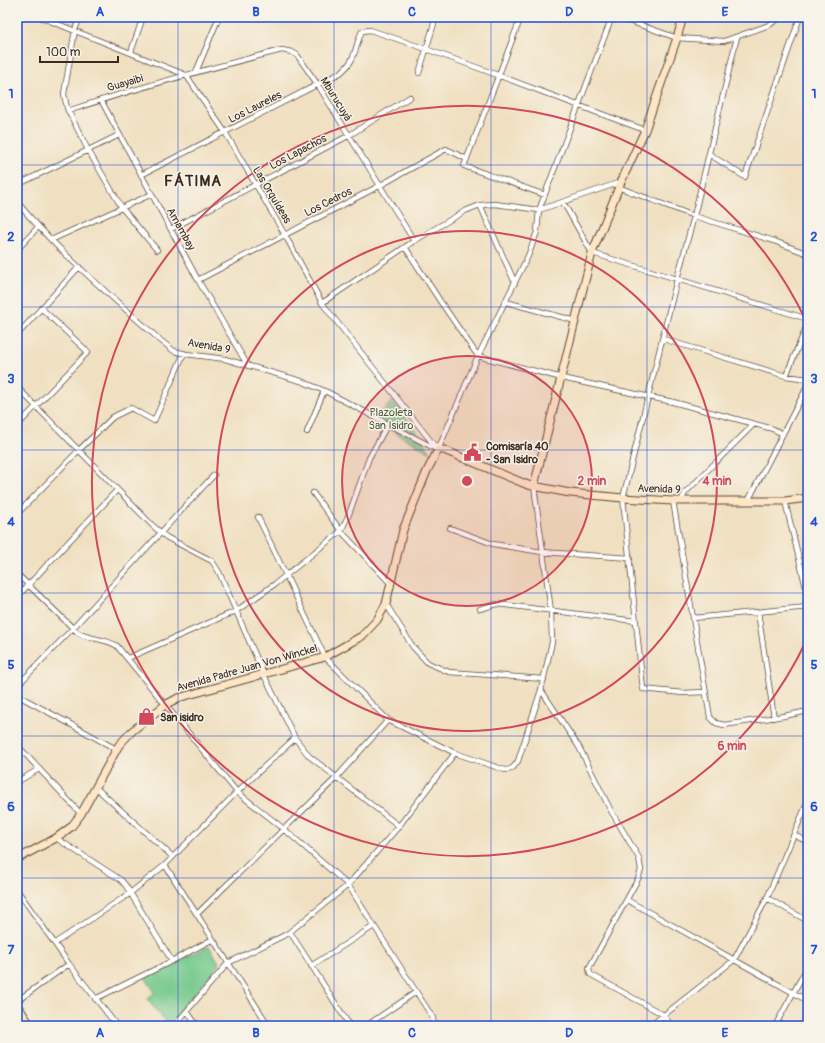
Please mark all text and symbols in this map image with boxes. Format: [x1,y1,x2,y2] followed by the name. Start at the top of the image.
[96,4,105,20] text: A
[252,4,260,20] text: B
[408,4,416,20] text: C
[565,4,573,20] text: D
[722,4,729,20] text: E
[40,38,118,64] scale bar
[46,45,81,60] text: 100 m
[105,72,145,94] street label: Guayaibi
[317,75,355,123] street label: Mburucuyá
[8,86,14,102] text: 1
[811,86,817,102] text: 1
[226,88,284,126] street label: Los Laureles
[267,132,329,172] street label: Los Lapachos
[250,164,294,226] street label: Las Orquídeas
[164,172,222,191] district label: FÁTIMA
[302,184,354,219] street label: Los Cedros
[164,205,198,253] street label: Amambay
[7,229,15,245] text: 2
[810,229,818,245] text: 2
[187,336,232,356] street label: Avenida 9
[7,371,15,387] text: 3
[810,371,818,387] text: 3
[369,406,413,432] park label: Plazoleta San Isidro
[486,440,549,466] place label: Comisaría 40 - San Isidro
[463,442,483,462] public building icon: Comisaría 40 - San Isidro
[460,474,474,488] centre of rings
[578,474,607,489] text: 2 min
[701,474,732,489] text: 4 min
[637,482,681,496] street label: Avenida 9
[7,514,15,530] text: 4
[810,514,818,530] text: 4
[175,642,319,694] street label: Avenida Padre Juan Von Winckel
[7,657,15,673] text: 5
[810,657,818,673] text: 5
[137,707,157,727] shop icon: San isidro
[160,711,204,724] place label: San isidro
[717,739,747,754] text: 6 min
[7,799,15,815] text: 6
[810,799,818,815] text: 6
[8,942,15,958] text: 7
[811,942,818,958] text: 7
[96,1025,105,1041] text: A
[252,1025,260,1041] text: B
[408,1025,416,1041] text: C
[565,1025,573,1041] text: D
[722,1025,729,1041] text: E

